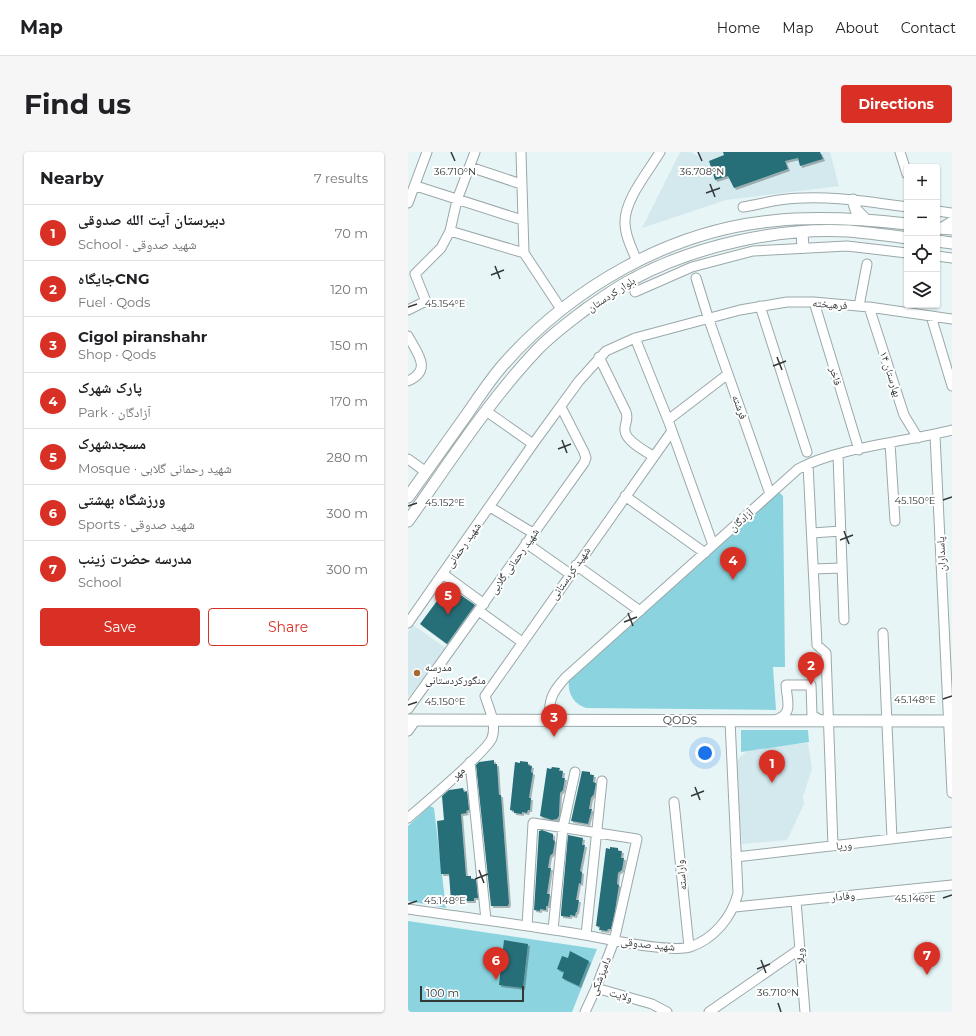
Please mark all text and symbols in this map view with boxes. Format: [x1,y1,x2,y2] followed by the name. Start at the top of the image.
[20,16,63,39] text: Map
[717,19,760,37] text: Home
[782,19,813,37] text: Map
[835,19,879,37] text: About
[901,19,956,37] text: Contact
[841,85,952,123] button: Directions
[24,87,131,121] text: Find us
[904,164,940,308] map controls
[904,164,940,200] button: +
[434,165,476,178] text: 36.710°N
[680,165,724,178] text: 36.708°N
[40,168,104,188] text: Nearby
[314,170,368,186] text: 7 results
[904,200,940,236] button: −
[78,210,225,229] text: دبیرستان آیت الله صدوقی
[50,225,56,241] text: 1
[335,225,368,241] text: 70 m
[78,236,197,252] text: School · شهید صدوقی
[904,236,940,272] button: locate
[78,269,149,288] text: جایگاهCNG
[904,272,940,308] button: layers
[584,273,638,315] street label: بلوار کردستان
[49,281,57,297] text: 2
[330,281,368,297] text: 120 m
[78,294,150,310] text: Fuel · Qods
[812,296,848,313] street label: فرهیخته
[425,297,466,310] text: 45.154°E
[78,327,207,346] text: Cigol piranshahr
[49,337,57,353] text: 3
[330,337,368,353] text: 150 m
[78,346,156,362] text: Shop · Qods
[877,349,905,399] street label: بهارستان ۱۴
[826,364,846,387] street label: فاخر
[78,378,142,397] text: پارک شهرک
[49,393,57,409] text: 4
[330,393,368,409] text: 170 m
[729,393,751,422] street label: فرشته
[78,404,151,420] text: Park · آزادگان
[78,434,146,453] text: مسجدشهرک
[49,449,57,465] text: 5
[327,449,368,465] text: 280 m
[78,460,232,476] text: Mosque · شهید رحمانی گلابی
[78,490,166,509] text: ورزشگاه بهشتی
[894,494,936,507] text: 45.150°E
[425,496,465,509] text: 45.152°E
[49,505,57,521] text: 6
[326,505,368,521] text: 300 m
[726,505,756,534] street label: آزادگان
[78,516,195,532] text: Sports · شهید صدوقی
[442,519,484,571] street label: شهید رحمانی
[486,525,542,597] street label: شهید رحمانی گلابی
[933,536,949,572] street label: پاسداران
[547,544,593,602] street label: شهید کردستانی
[720,547,746,580] pin: 4
[78,549,192,568] text: مدرسه حضرت زینب
[49,561,57,577] text: 7
[326,561,368,577] text: 300 m
[78,574,122,590] text: School
[435,582,461,615] pin: 5
[40,608,200,646] button: Save
[208,608,368,646] button: Share
[798,652,824,685] pin: 2
[425,660,486,687] place label: مدرسه منگورکردستانی
[412,668,422,678] marker: مدرسه منگورکردستانی
[894,693,936,706] text: 45.148°E
[424,695,466,708] text: 45.150°E
[541,704,567,737] pin: 3
[663,713,698,727] street label: QODS
[695,743,715,763] your location
[759,750,785,783] pin: 1
[448,763,468,783] street label: مهر
[835,837,853,853] street label: وریا
[672,859,690,891] street label: واراسته
[829,888,856,904] street label: وفادار
[894,892,936,905] text: 45.146°E
[424,894,466,907] text: 45.148°E
[620,934,676,954] street label: شهید صدوقی
[914,942,940,975] pin: 7
[483,947,509,980] pin: 6
[792,948,808,964] street label: ویلا
[586,954,614,997] street label: دامپزشکی
[420,984,524,1003] scale bar
[608,985,634,1005] street label: ولایت
[426,986,459,1000] text: 100 m
[757,986,799,999] text: 36.710°N

